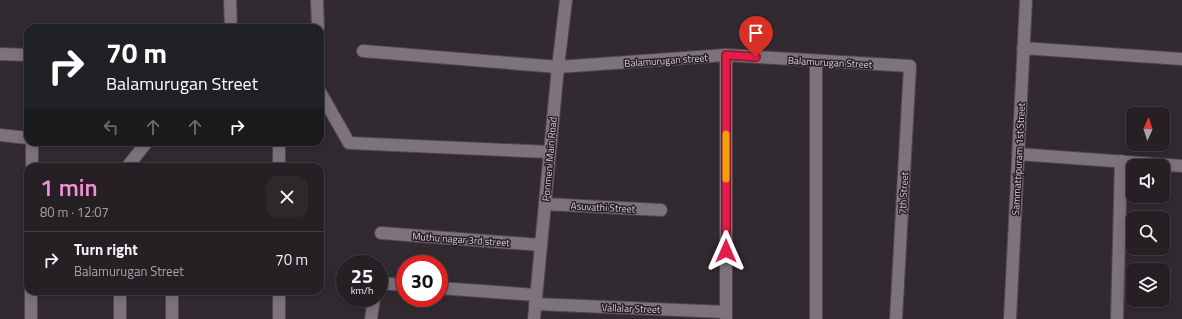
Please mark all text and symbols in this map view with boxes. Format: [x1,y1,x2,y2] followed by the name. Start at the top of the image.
[739,16,773,57] pin
[745,22,767,44] icon: arrive
[106,31,167,74] text: 70 m
[40,40,92,92] icon: right
[624,50,709,71] street label: Balamurugan street
[787,53,873,72] street label: Balamurugan Street
[106,70,258,97] text: Balamurugan Street
[1008,102,1029,216] street label: Sammattipuram 1st Street
[1126,107,1170,151] north arrow
[1126,107,1170,307] map controls
[100,116,122,138] icon: left
[142,116,164,138] icon: ahead
[184,116,206,138] icon: ahead
[226,116,248,138] icon: right
[538,116,561,202] street label: Ponmeni Main Road
[1126,159,1170,203] button: sound
[40,169,98,205] text: 1 min
[895,171,912,215] street label: 7th Street
[266,176,308,218] button: close
[570,198,636,217] street label: Asuvathi Street
[40,202,109,222] text: 80 m · 12:07
[1126,211,1170,255] button: search
[412,229,511,250] street label: Muthu nagar 3rd street
[705,230,747,272] position arrow
[74,238,138,261] text: Turn right
[275,248,308,271] text: 70 m
[40,249,62,271] icon: right
[396,255,448,307] speed limit sign: 30
[351,260,373,291] text: 25
[74,261,184,281] text: Balamurugan Street
[1126,263,1170,307] button: layers
[351,283,373,298] text: km/h
[601,300,661,317] street label: Vallalar Street

